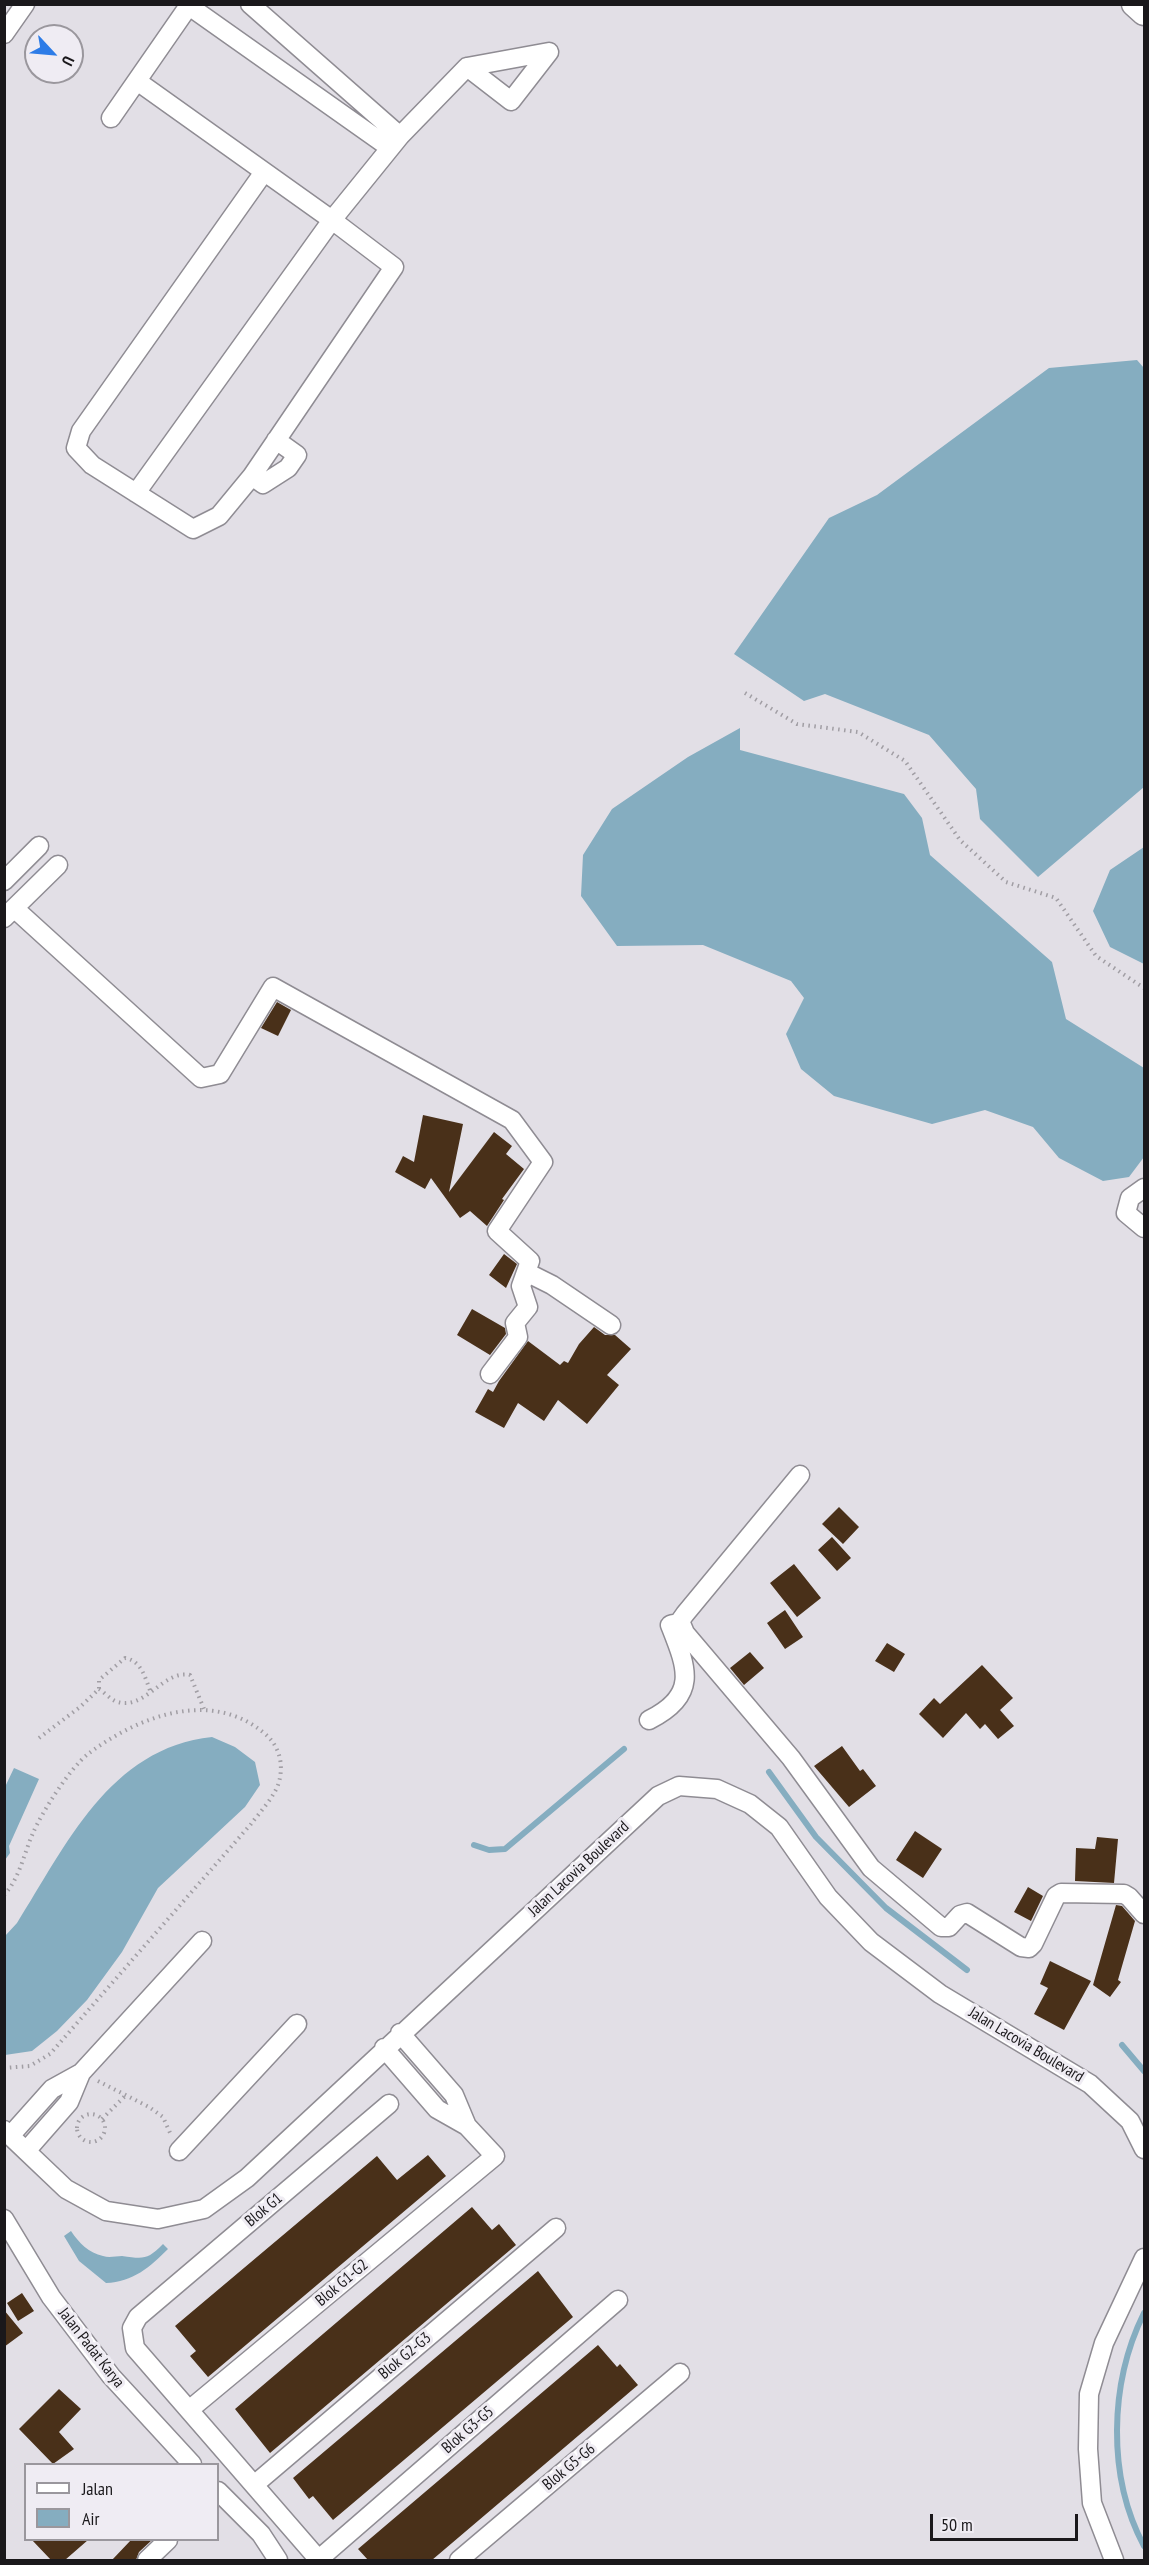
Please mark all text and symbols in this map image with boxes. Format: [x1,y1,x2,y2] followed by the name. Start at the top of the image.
[24,24,84,84] north arrow
[58,53,79,69] text: U
[525,1817,633,1921] street label: Jalan Lacovia Boulevard
[965,2003,1087,2087] street label: Jalan Lacovia Boulevard
[241,2189,287,2231] street label: Blok G1
[312,2256,372,2310] street label: Blok G1-G2
[54,2304,128,2392] street label: Jalan Padat Karya
[375,2329,435,2383] street label: Blok G2-G3
[438,2402,498,2458] street label: Blok G3-G5
[539,2440,599,2494] street label: Blok G5-G6
[24,2463,219,2541] legend
[82,2477,113,2500] text: Jalan
[933,2502,1082,2540] scale bar
[82,2507,99,2530] text: Air
[941,2513,973,2536] text: 50 m

